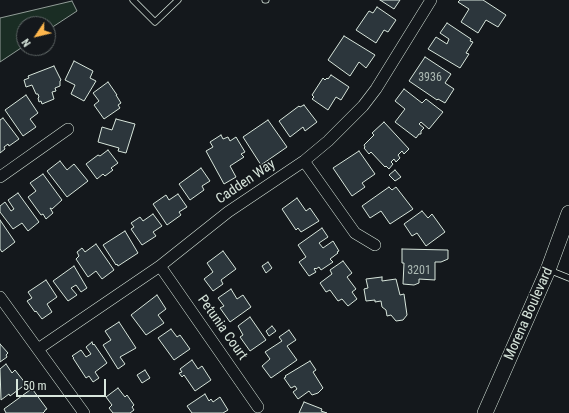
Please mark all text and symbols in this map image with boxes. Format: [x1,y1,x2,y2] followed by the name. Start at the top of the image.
[16,16,56,56] north arrow
[19,36,34,49] text: N
[418,71,442,85] house number: 3936
[213,156,279,208] street label: Cadden Way
[407,264,431,278] house number: 3201
[501,265,557,363] street label: Morena Boulevard
[193,292,251,364] street label: Petunia Court
[18,371,108,397] scale bar
[23,379,47,393] text: 50 m

